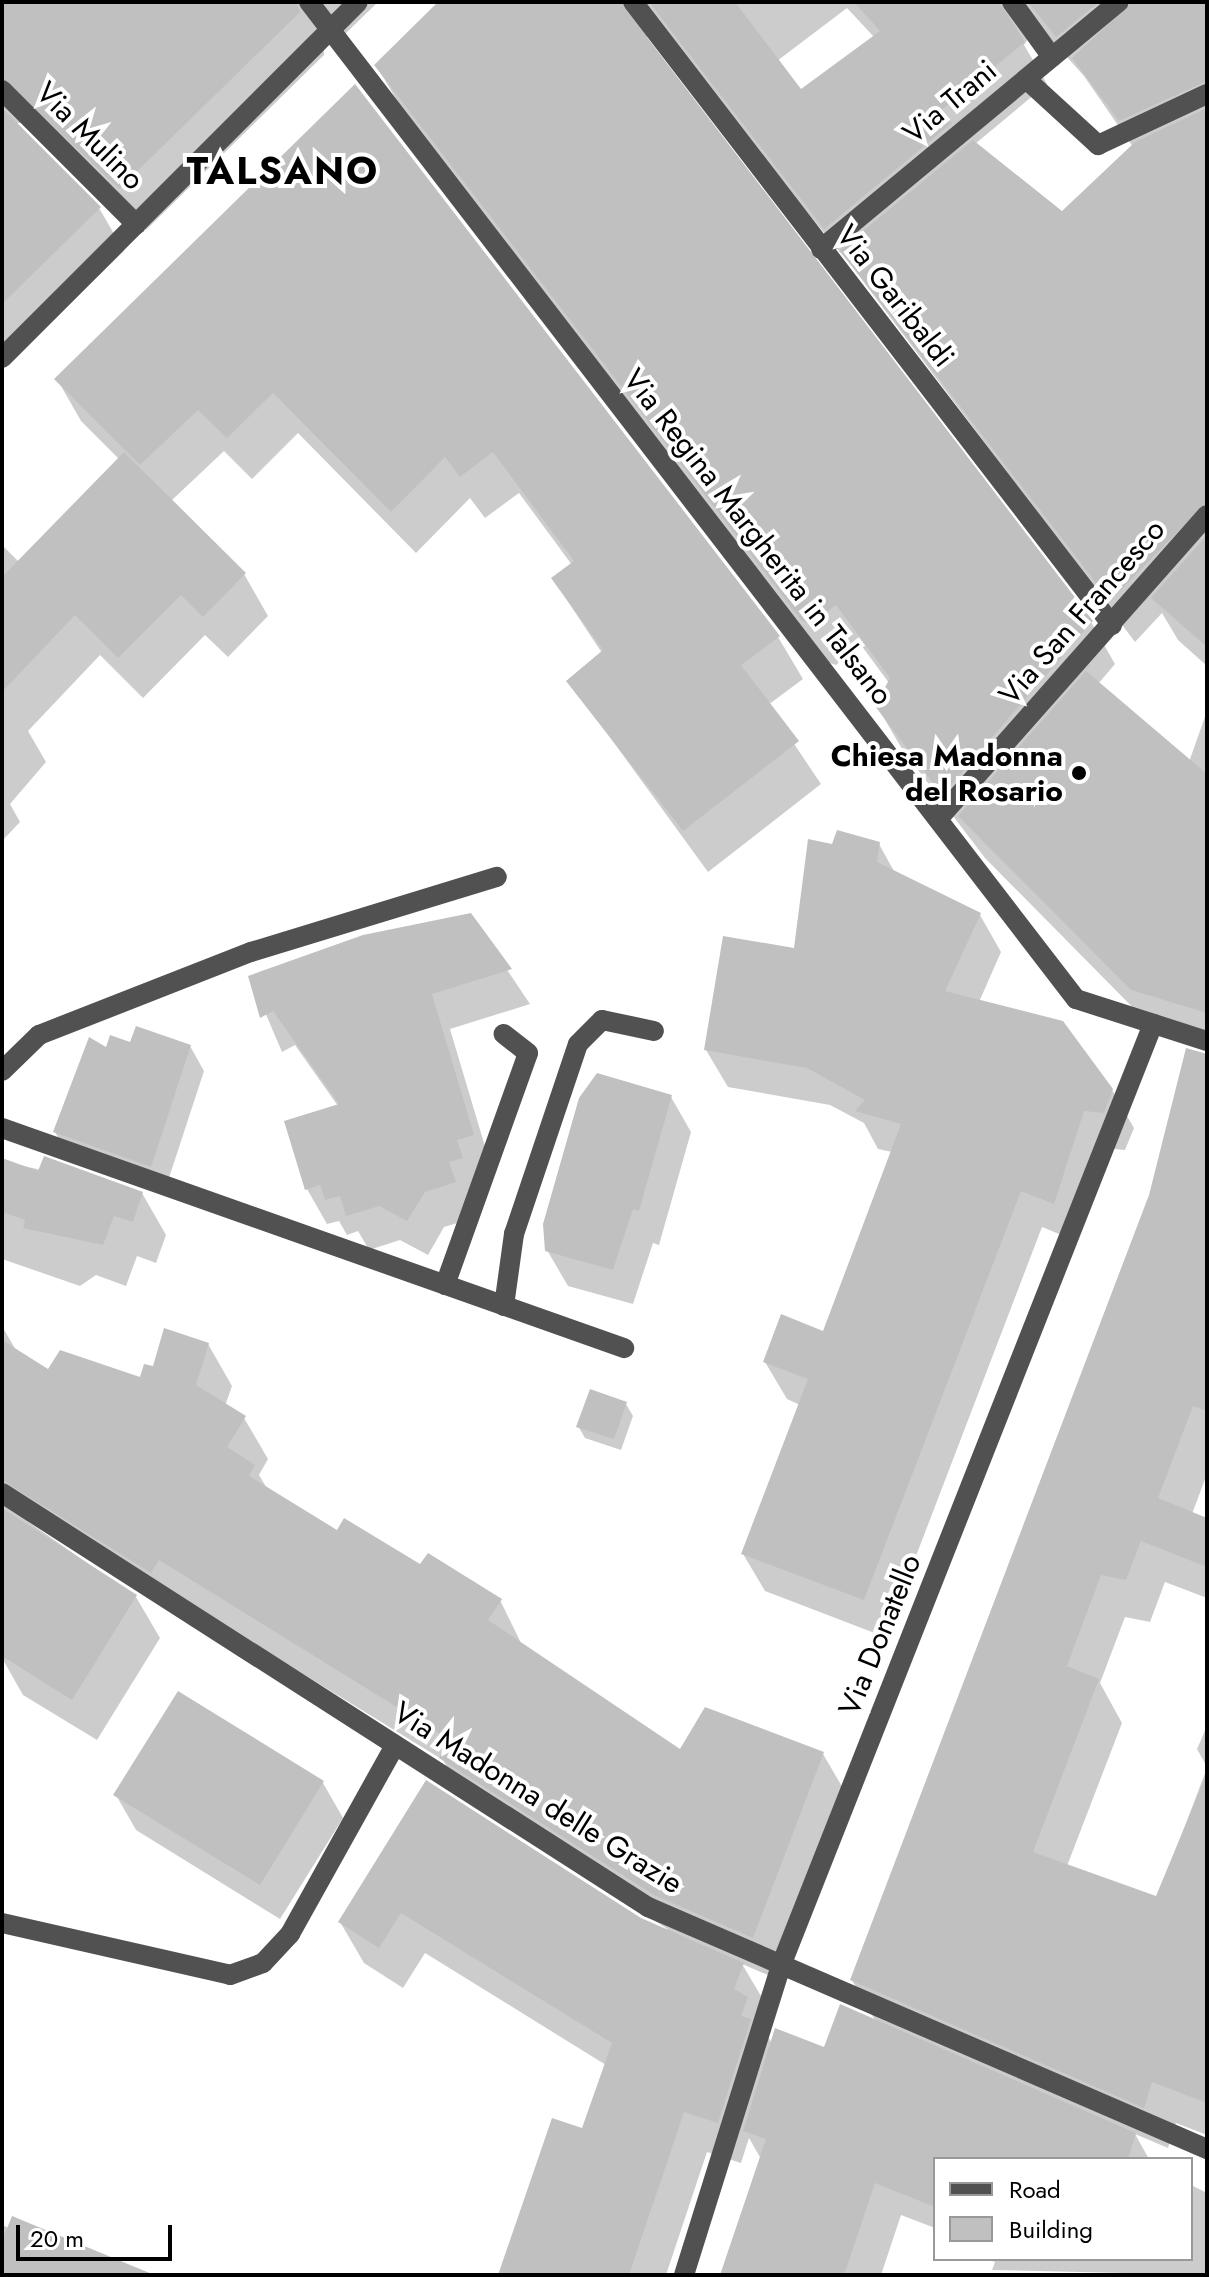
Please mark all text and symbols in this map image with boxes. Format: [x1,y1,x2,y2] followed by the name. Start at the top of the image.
[896,53,1004,151] street label: Via Trani
[29,75,151,197] street label: Via Mulino
[187,148,379,194] district label: TALSANO
[828,218,962,374] street label: Via Garibaldi
[616,362,900,712] street label: Via Regina Margherita in Talsano
[992,512,1172,712] street label: Via San Francesco
[831,738,1063,808] place label: Chiesa Madonna del Rosario
[1070,764,1088,782] marker: Chiesa Madonna del Rosario
[831,1549,929,1721] street label: Via Donatello
[387,1694,689,1902] street label: Via Madonna delle Grazie
[933,2157,1193,2261] legend
[1009,2172,1061,2207] text: Road
[20,2209,176,2259] scale bar
[1009,2212,1093,2247] text: Building
[30,2221,84,2256] text: 20 m

